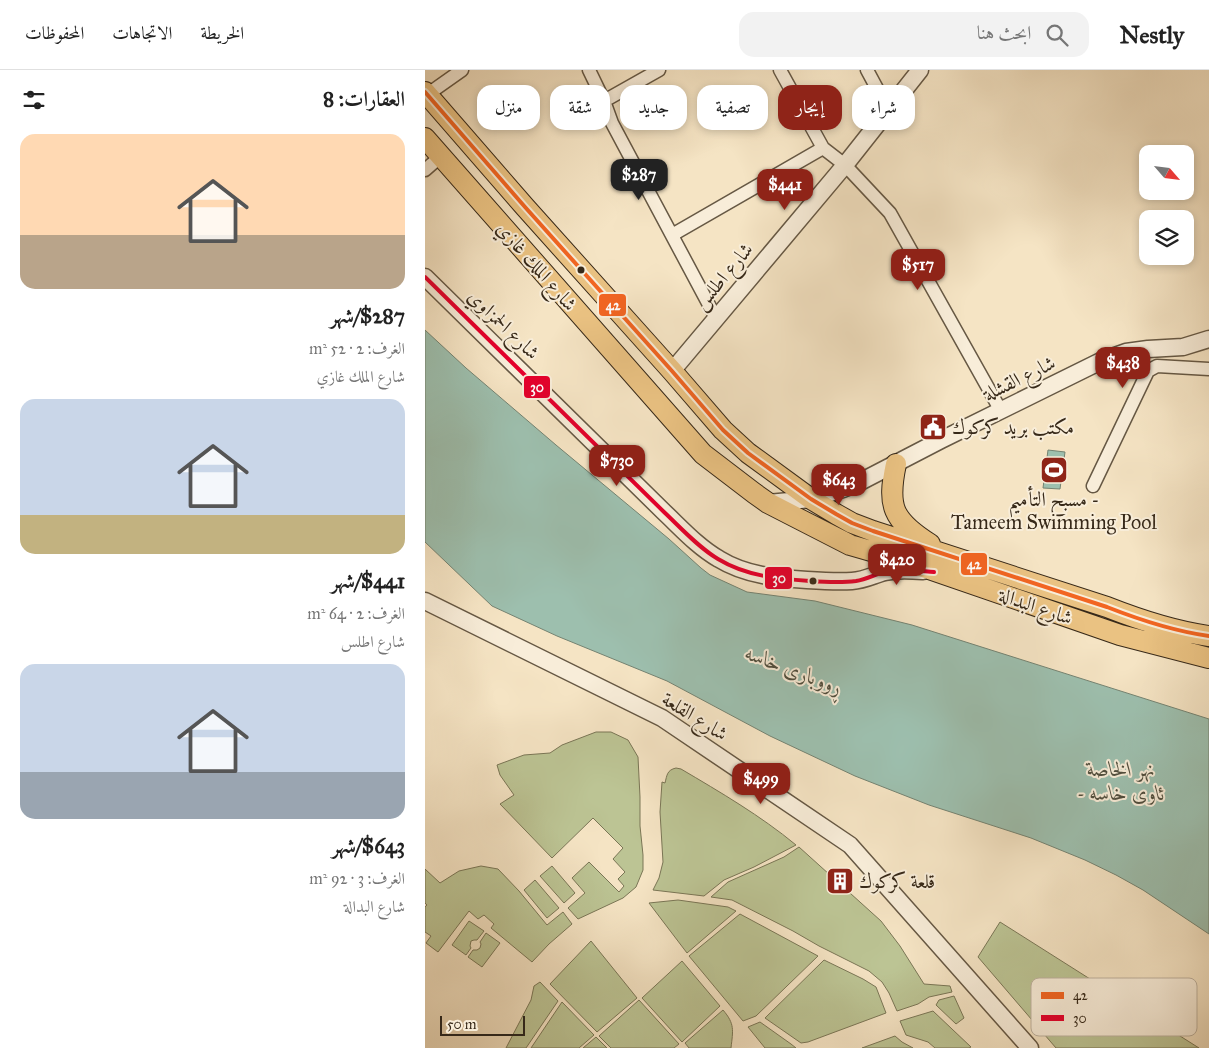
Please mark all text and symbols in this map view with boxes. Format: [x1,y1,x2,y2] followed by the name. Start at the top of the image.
[739,12,1089,57] search box
[1119,20,1184,50] text: Nestly
[977,21,1031,44] text: ابحث هنا
[1043,21,1071,49] icon: search
[25,22,84,44] text: المحفوظات
[112,22,172,44] text: الاتجاهات
[200,22,244,44] text: الخريطة
[477,85,540,130] chip: منزل
[550,85,610,130] chip: شقة
[620,85,687,130] chip: جديد
[697,85,768,130] chip: تصفية
[778,85,842,130] chip: إيجار
[852,85,915,130] chip: شراء
[20,86,48,114] icon: filters
[323,86,405,112] text: العقارات: 8
[1139,145,1194,200] north arrow
[1139,145,1194,265] map controls
[609,158,669,201] pin: $287
[622,165,656,184] text: $287
[168,166,258,256] icon: home
[755,168,815,211] pin: $441
[768,175,802,194] text: $441
[1139,210,1194,265] button: layers
[487,216,582,320] street label: شارع الملك غازي
[688,238,763,318] street label: شارع اطلس
[888,248,948,291] pin: $517
[902,255,934,274] text: $517
[576,265,586,275] unlabelled marker
[459,284,545,368] street label: شارع الحمزاوي
[598,293,627,317] line badge: 42
[606,297,621,315] text: 42
[330,303,405,329] text: $287/شهر
[309,339,405,358] text: الغرف: 2 · 52 m²
[1093,346,1153,389] pin: $438
[978,350,1062,412] street label: شارع القشلة
[1106,353,1140,372] text: $438
[316,367,405,386] text: شارع الملك غازي
[523,375,551,399] line badge: 30
[530,379,544,397] text: 30
[918,412,948,442] public building icon: مكتب بريد كركوك
[952,415,1074,441] place label: مكتب بريد كركوك
[168,431,258,521] icon: home
[587,444,647,487] pin: $730
[600,451,634,470] text: $730
[1039,455,1069,485] sports icon: مسبح التأميم - Tameem Swimming Pool
[809,464,869,506] pin: $643
[822,470,856,489] text: $643
[951,485,1157,535] place label: مسبح التأميم - Tameem Swimming Pool
[867,544,927,586] pin: $420
[879,550,915,569] text: $420
[960,552,988,576] line badge: 42
[967,556,982,574] text: 42
[764,566,793,590] line badge: 30
[331,568,405,594] text: $441/شهر
[772,570,786,588] text: 30
[808,576,818,586] unlabelled marker
[993,582,1076,635] street label: شارع البدالة
[307,604,405,623] text: الغرف: 2 · 64 m²
[341,632,405,651] text: شارع اطلس
[740,640,847,704] water label: ڕووباری خاسە
[654,686,732,751] street label: شارع القلعة
[168,696,258,786] icon: home
[1077,756,1165,806] water label: نهر الخاصة - ئاوی خاسە
[731,762,791,805] pin: $499
[743,769,779,788] text: $499
[332,833,405,859] text: $643/شهر
[825,866,855,896] building icon: قلعة كركوك
[309,869,405,888] text: الغرف: 3 · 92 m²
[859,869,935,894] place label: قلعة كركوك
[344,897,405,916] text: شارع البدالة
[1031,978,1197,1036] legend
[1073,987,1088,1004] text: 42
[1073,1010,1087,1027] text: 30
[440,1013,525,1036] scale bar
[447,1016,476,1033] text: 50 m

